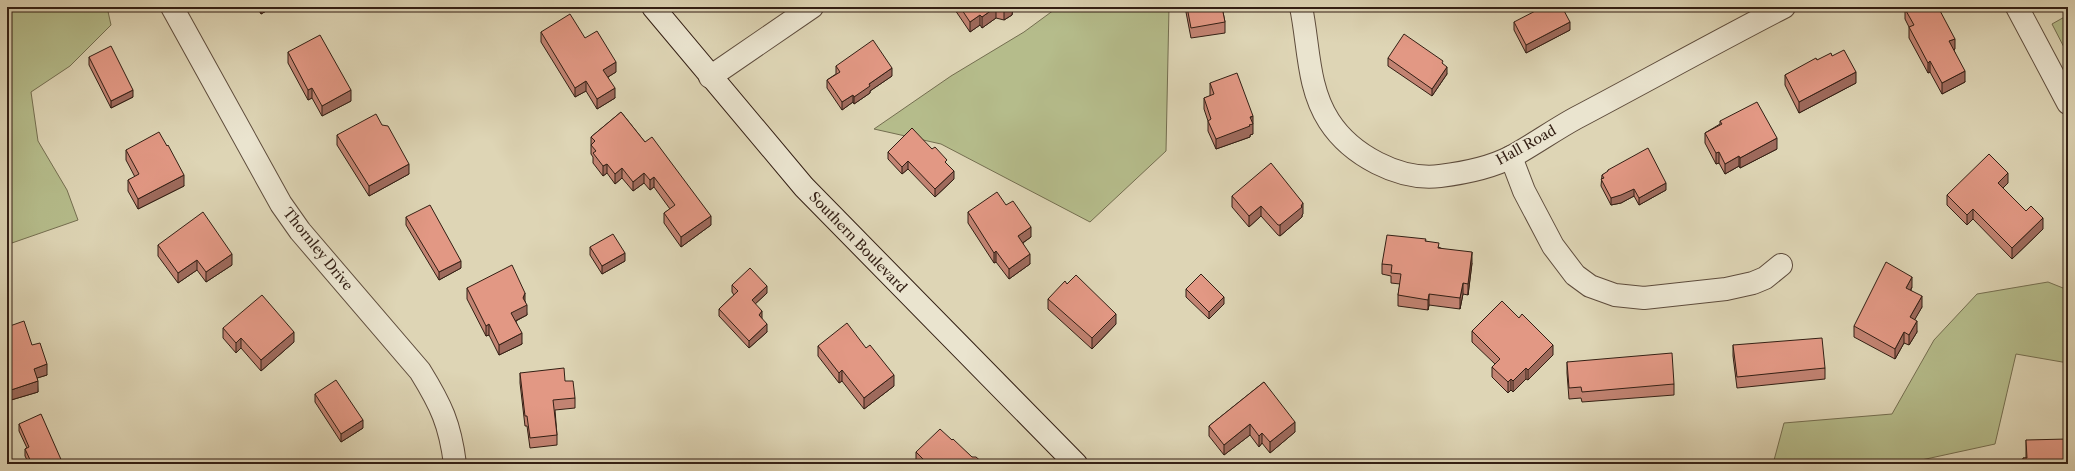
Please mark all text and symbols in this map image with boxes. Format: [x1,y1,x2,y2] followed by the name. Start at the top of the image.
[1493,121,1560,169] street label: Hall Road
[805,188,911,296] street label: Southern Boulevard
[279,204,357,294] street label: Thornley Drive

